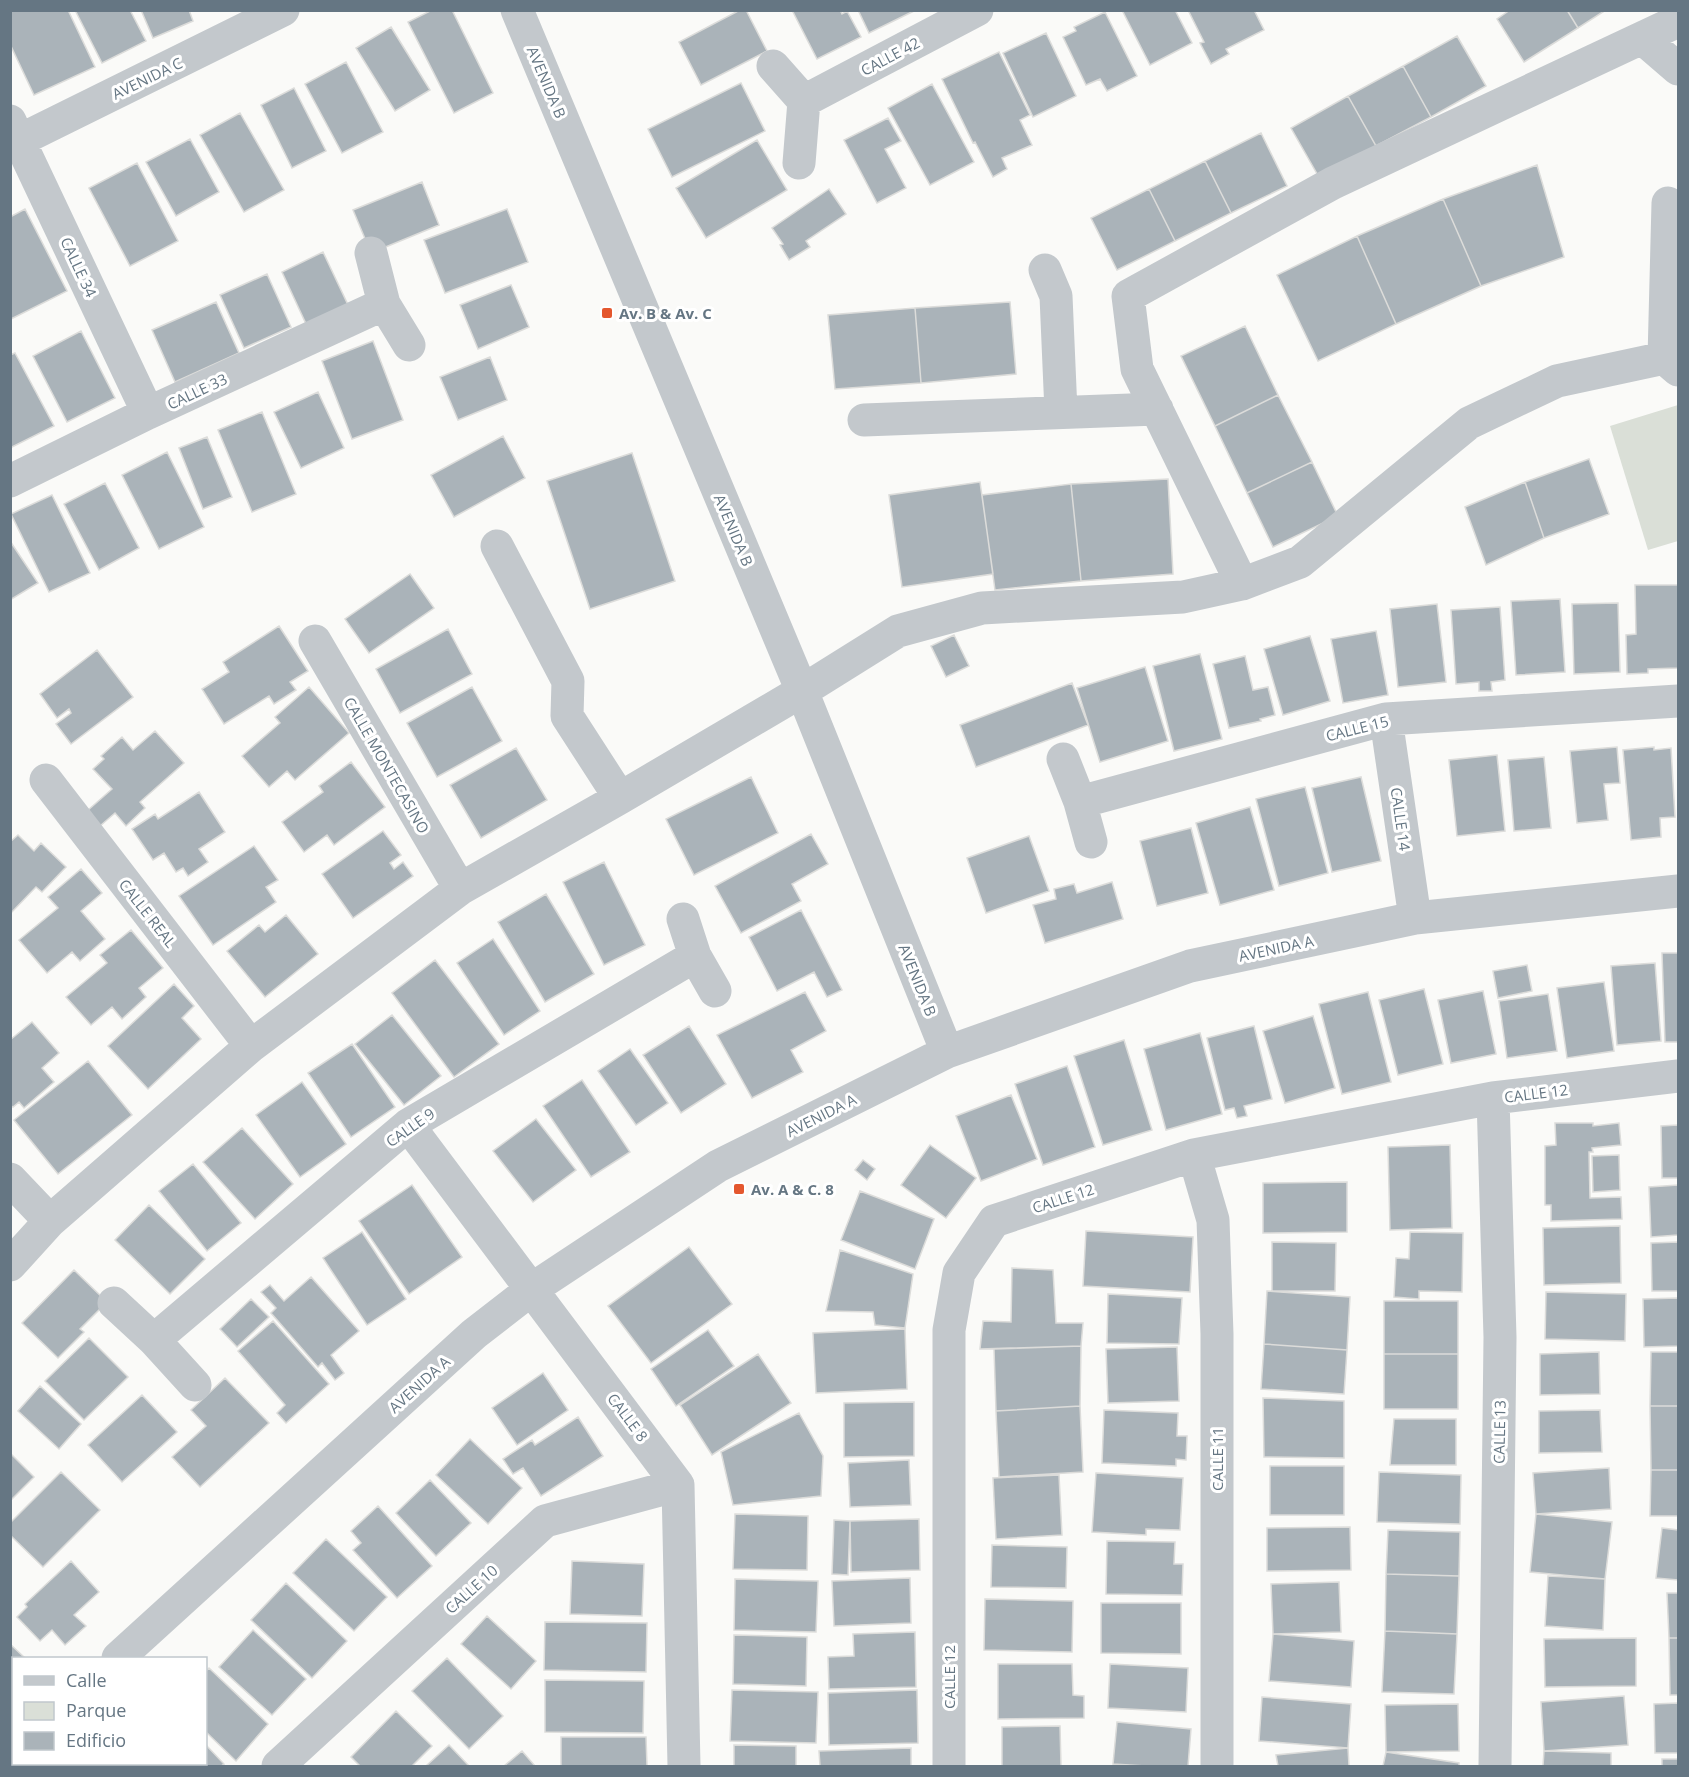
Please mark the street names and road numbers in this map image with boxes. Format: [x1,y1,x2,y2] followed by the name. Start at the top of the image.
[857,32,923,80] street label: CALLE 42
[523,43,571,121] street label: AVENIDA B
[108,52,186,104] street label: AVENIDA C
[56,234,102,301] street label: CALLE 34
[164,368,230,414] street label: CALLE 33
[710,491,758,569] street label: AVENIDA B
[340,693,434,837] street label: CALLE MONTECASINO
[1324,711,1390,745] street label: CALLE 15
[1387,786,1415,852] street label: CALLE 14
[115,875,181,951] street label: CALLE REAL
[1237,930,1316,966] street label: AVENIDA A
[894,941,942,1019] street label: AVENIDA B
[1503,1079,1569,1107] street label: CALLE 12
[783,1089,860,1141] street label: AVENIDA A
[382,1103,438,1151] street label: CALLE 9
[1029,1179,1097,1217] street label: CALLE 12
[384,1351,454,1417] street label: AVENIDA A
[603,1389,653,1445] street label: CALLE 8
[1488,1400,1510,1464] street label: CALLE 13
[1207,1427,1227,1491] street label: CALLE 11
[441,1560,501,1618] street label: CALLE 10
[939,1645,959,1709] street label: CALLE 12

